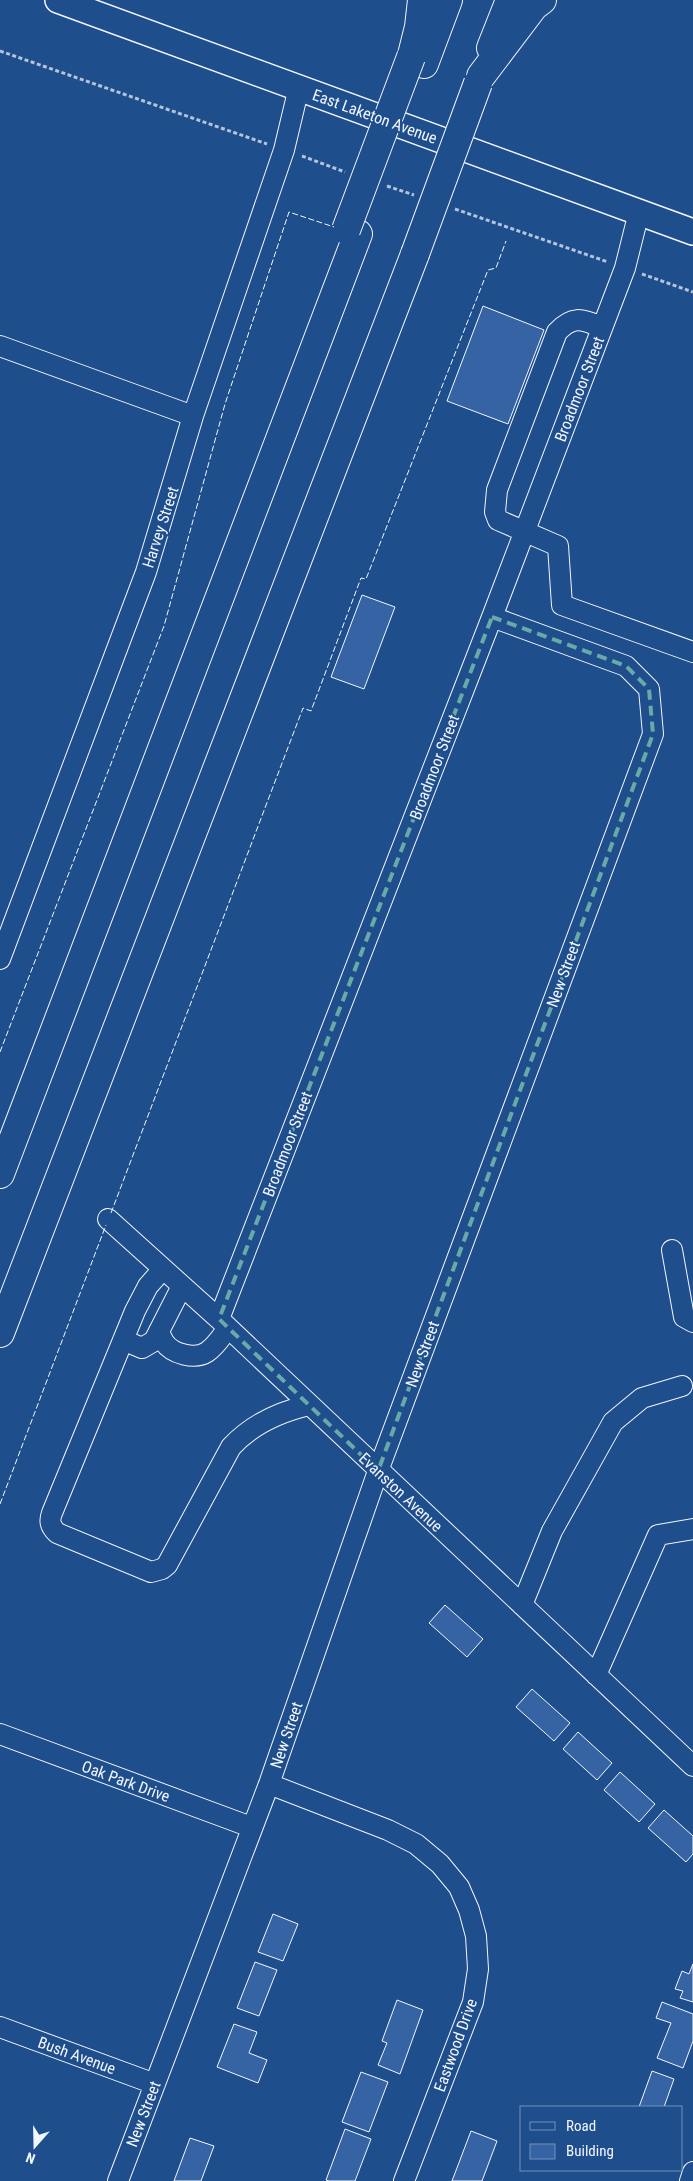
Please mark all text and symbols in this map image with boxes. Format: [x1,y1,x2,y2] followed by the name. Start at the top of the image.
[310,85,440,148] street label: East Laketon Avenue
[551,334,608,445] street label: Broadmoor Street
[138,484,183,570] street label: Harvey Street
[406,712,463,823] street label: Broadmoor Street
[543,938,584,1010] street label: New Street
[259,1089,316,1200] street label: Broadmoor Street
[402,1318,443,1390] street label: New Street
[355,1449,446,1536] street label: Evanston Avenue
[266,1699,307,1771] street label: New Street
[79,1757,172,1806] street label: Oak Park Drive
[430,1996,481,2094] street label: Eastwood Drive
[35,2033,118,2078] street label: Bush Avenue
[122,2078,165,2150] street label: New Street
[520,2106,683,2171] legend
[566,2117,596,2135] text: Road
[10,2121,60,2171] north arrow
[566,2142,614,2160] text: Building
[24,2149,37,2167] text: N

